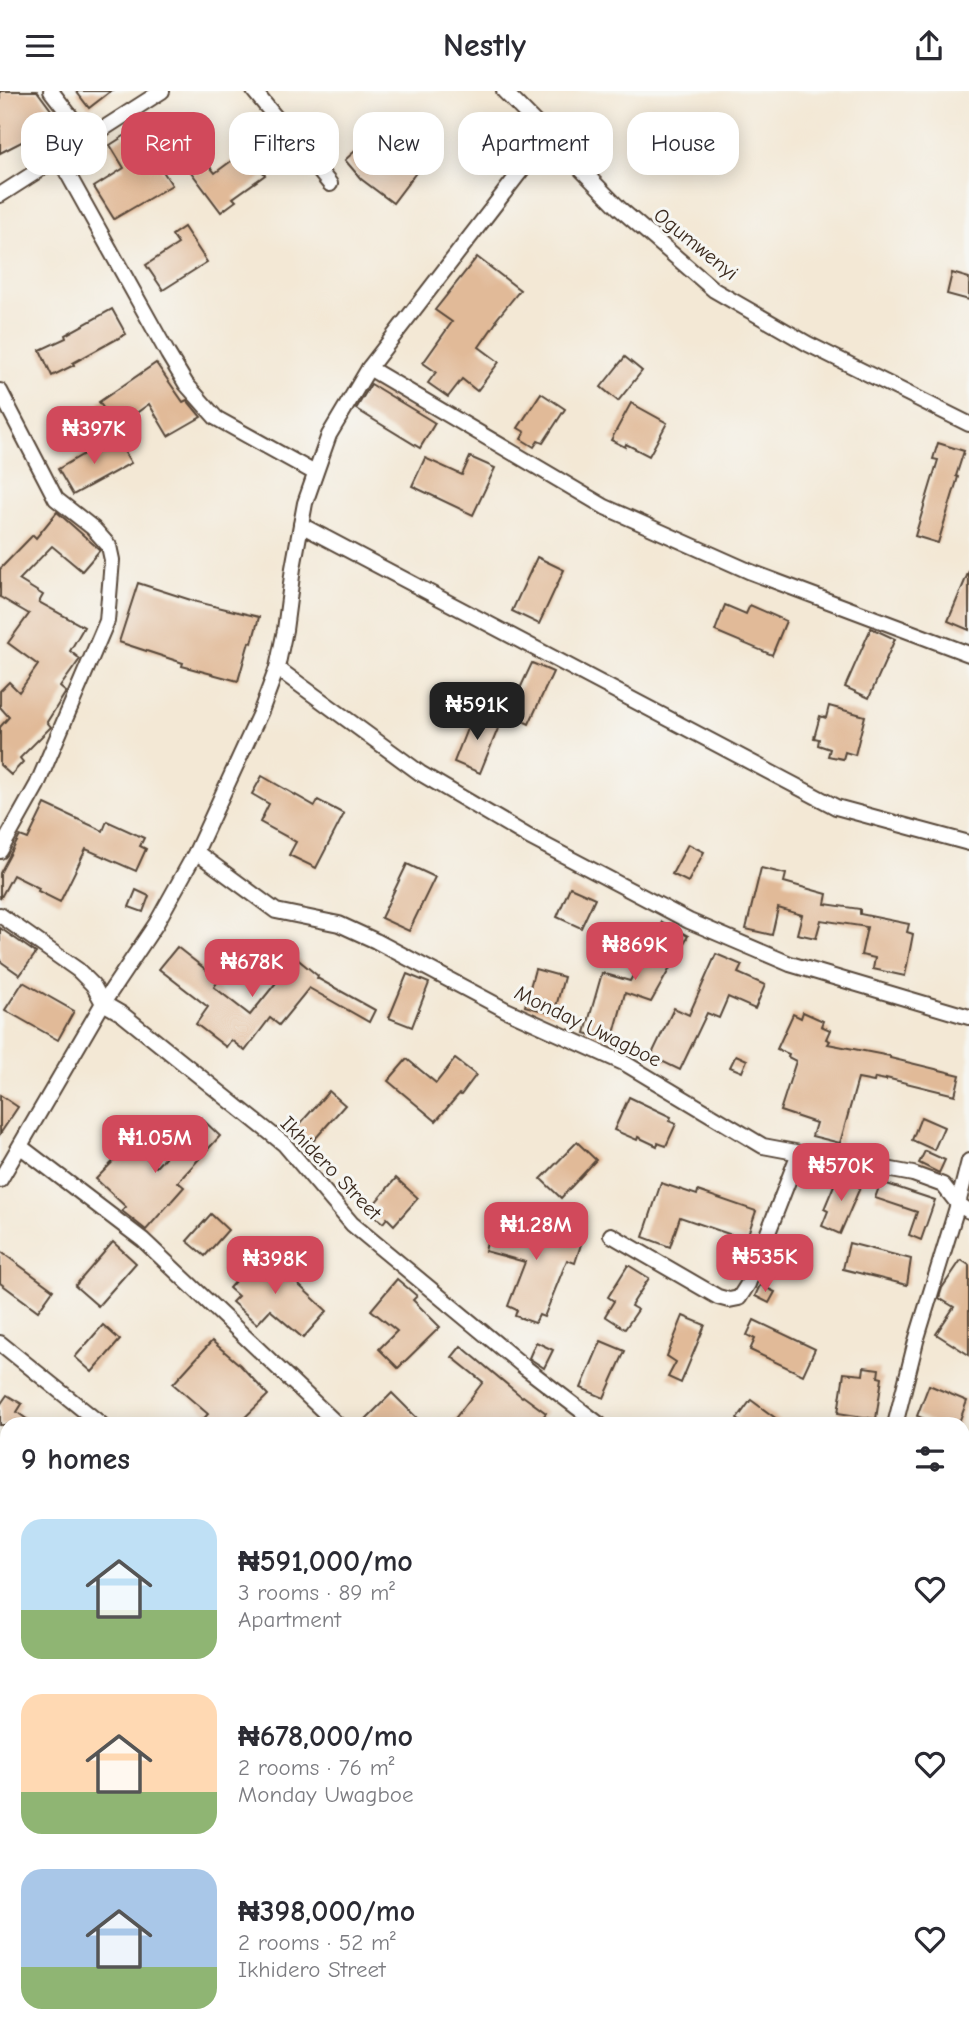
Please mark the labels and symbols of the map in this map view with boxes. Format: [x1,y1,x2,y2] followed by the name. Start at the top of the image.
[649,203,743,285] street label: Ogumwenyi
[45,407,143,466] pin: ₦397K
[428,683,526,742] pin: ₦591K
[586,923,684,982] pin: ₦869K
[203,939,301,999] pin: ₦678K
[511,980,665,1072] street label: Monday Uwagboe
[276,1111,387,1226] street label: Ikhidero Street
[98,1115,212,1175] pin: ₦1.05M
[792,1143,890,1203] pin: ₦570K
[479,1203,593,1262] pin: ₦1.28M
[716,1235,814,1294] pin: ₦535K
[226,1237,324,1296] pin: ₦398K

